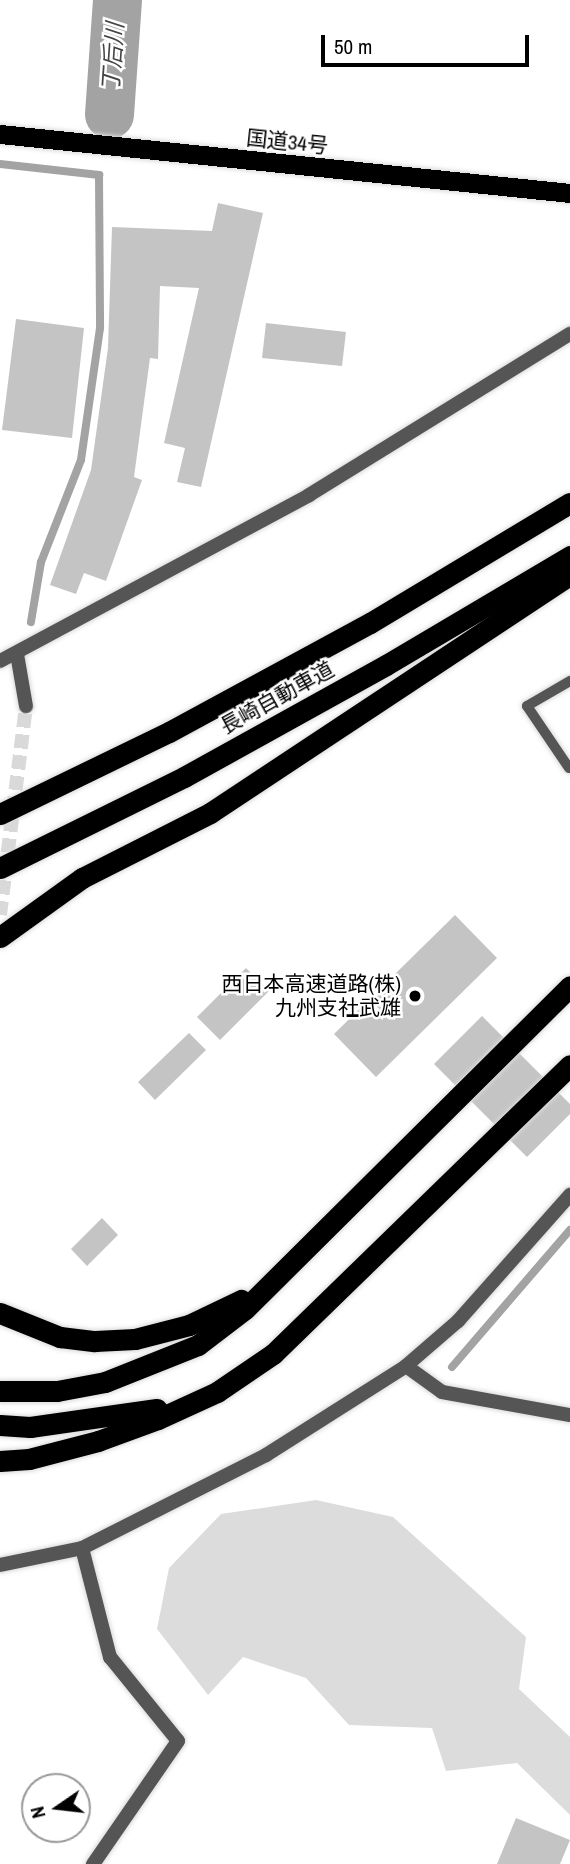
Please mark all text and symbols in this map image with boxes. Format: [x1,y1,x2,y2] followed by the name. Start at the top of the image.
[325,21,533,65] scale bar
[97,22,129,92] water label: 丁后川
[334,32,372,61] text: 50 m
[245,125,329,159] street label: 国道34号
[216,656,338,740] street label: 長崎自動車道
[222,971,401,1021] place label: 西日本高速道路(株) 九州支社武雄
[407,988,423,1004] marker: 西日本高速道路(株) 九州支社武雄
[21,1773,91,1843] north arrow
[24,1804,52,1821] text: N

